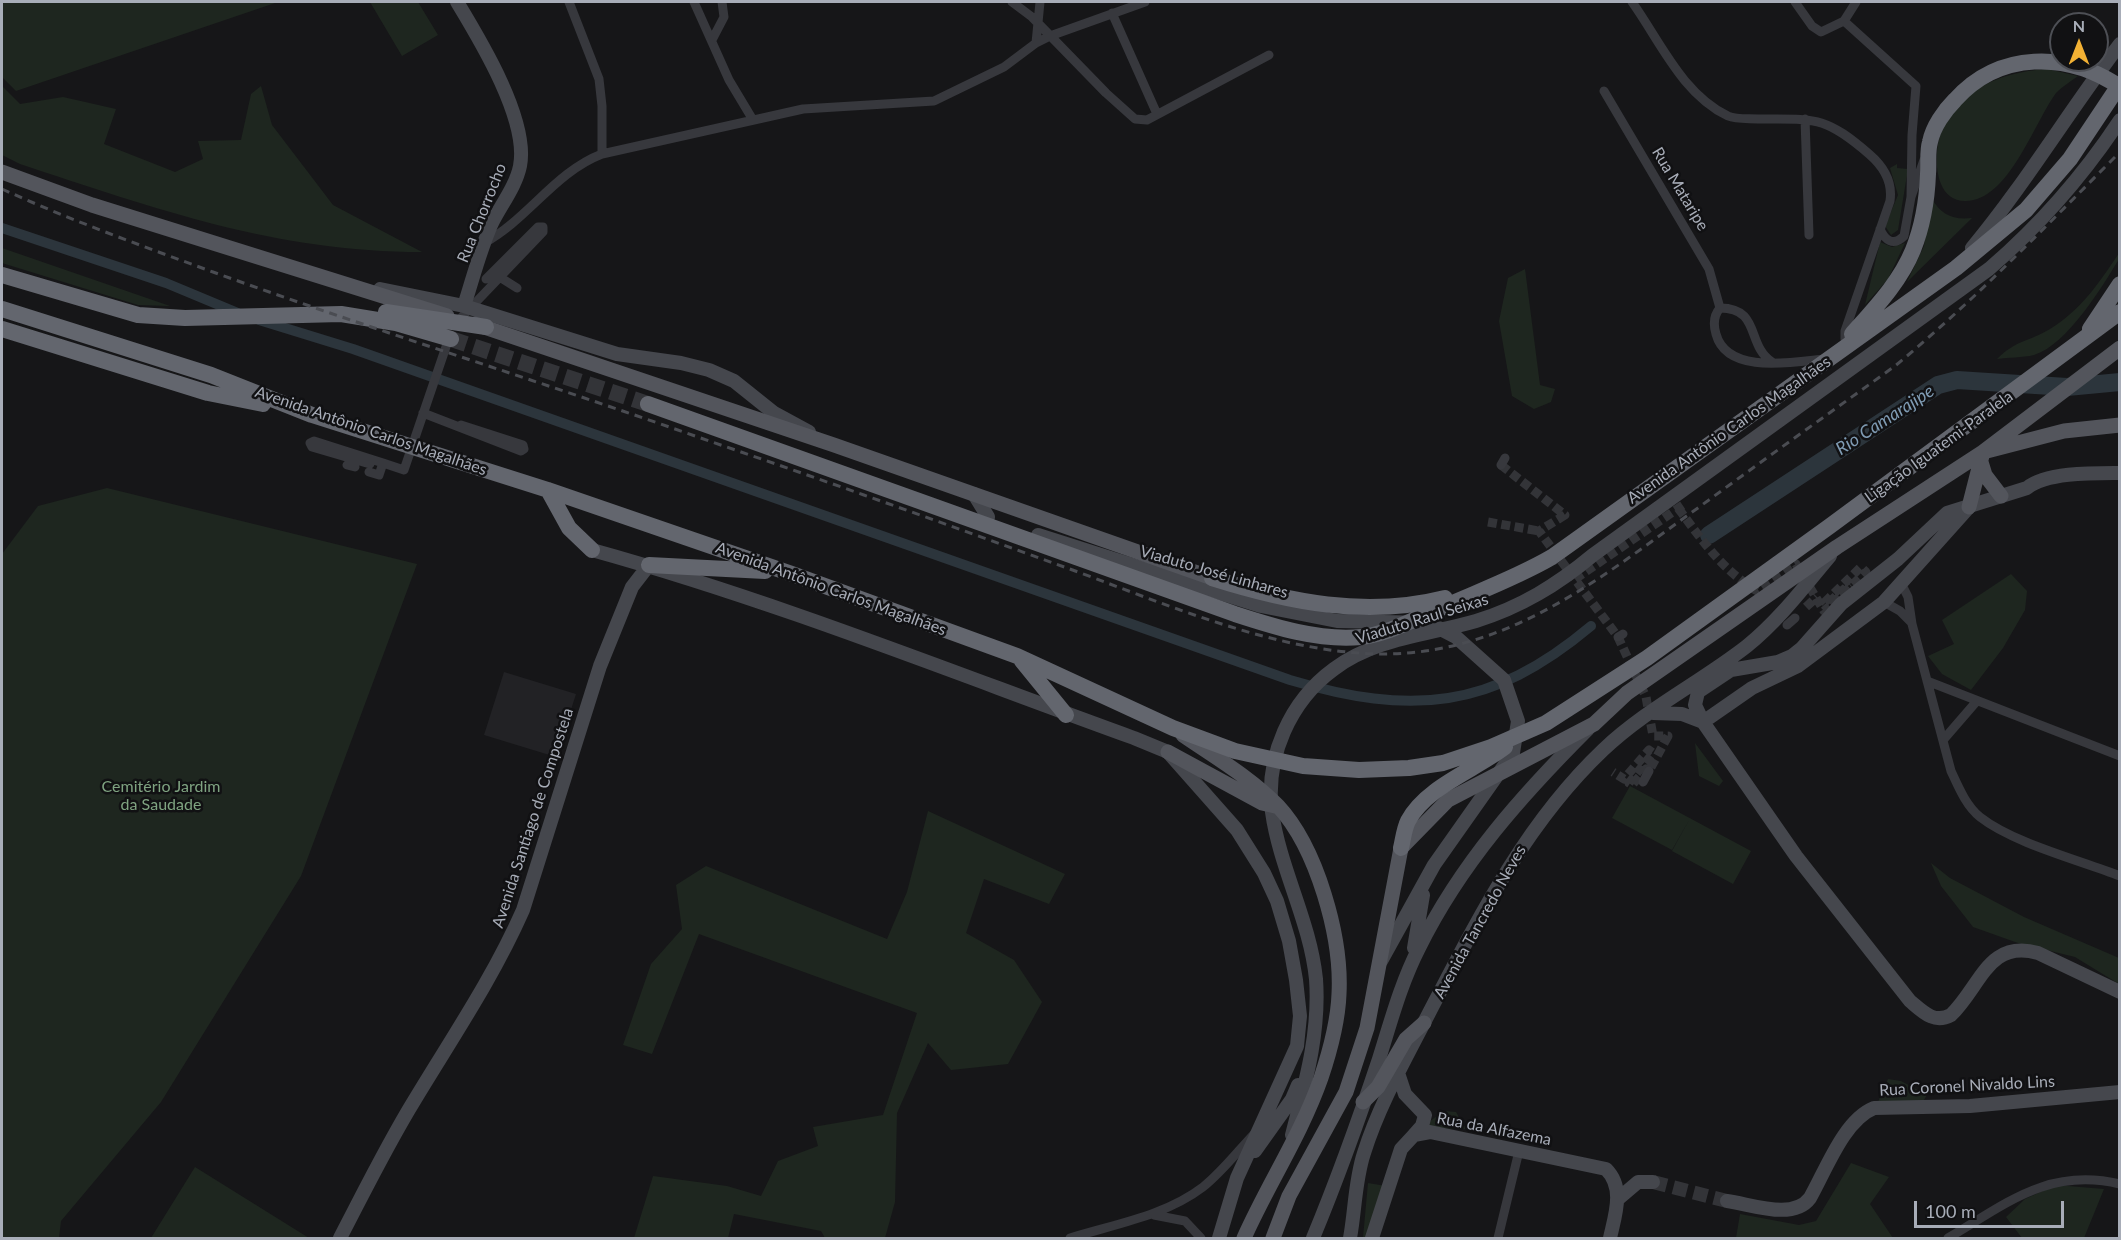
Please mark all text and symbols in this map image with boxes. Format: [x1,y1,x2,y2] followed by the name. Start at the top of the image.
[2049,12,2109,72] north arrow
[2073,16,2085,35] text: N
[1648,144,1712,234] street label: Rua Mataripe
[453,161,511,265] street label: Rua Chorrocho
[1624,352,1834,508] street label: Avenida Antônio Carlos Magalhães
[1832,380,1938,460] water label: Rio Camarajipe
[253,382,489,480] street label: Avenida Antônio Carlos Magalhães
[1861,387,2017,507] street label: Ligação Iguatemi-Paralela
[713,538,949,640] street label: Avenida Antônio Carlos Magalhães
[1138,542,1290,602] street label: Viaduto José Linhares
[1353,590,1491,648] street label: Viaduto Raul Seixas
[488,706,578,930] street label: Avenida Santiago de Compostela
[102,777,220,815] park label: Cemitério Jardim da Saudade
[1430,842,1530,1002] street label: Avenida Tancredo Neves
[1879,1072,2055,1100] street label: Rua Coronel Nivaldo Lins
[1435,1108,1553,1150] street label: Rua da Alfazema
[1917,1189,2067,1227] scale bar
[1925,1200,1976,1222] text: 100 m

